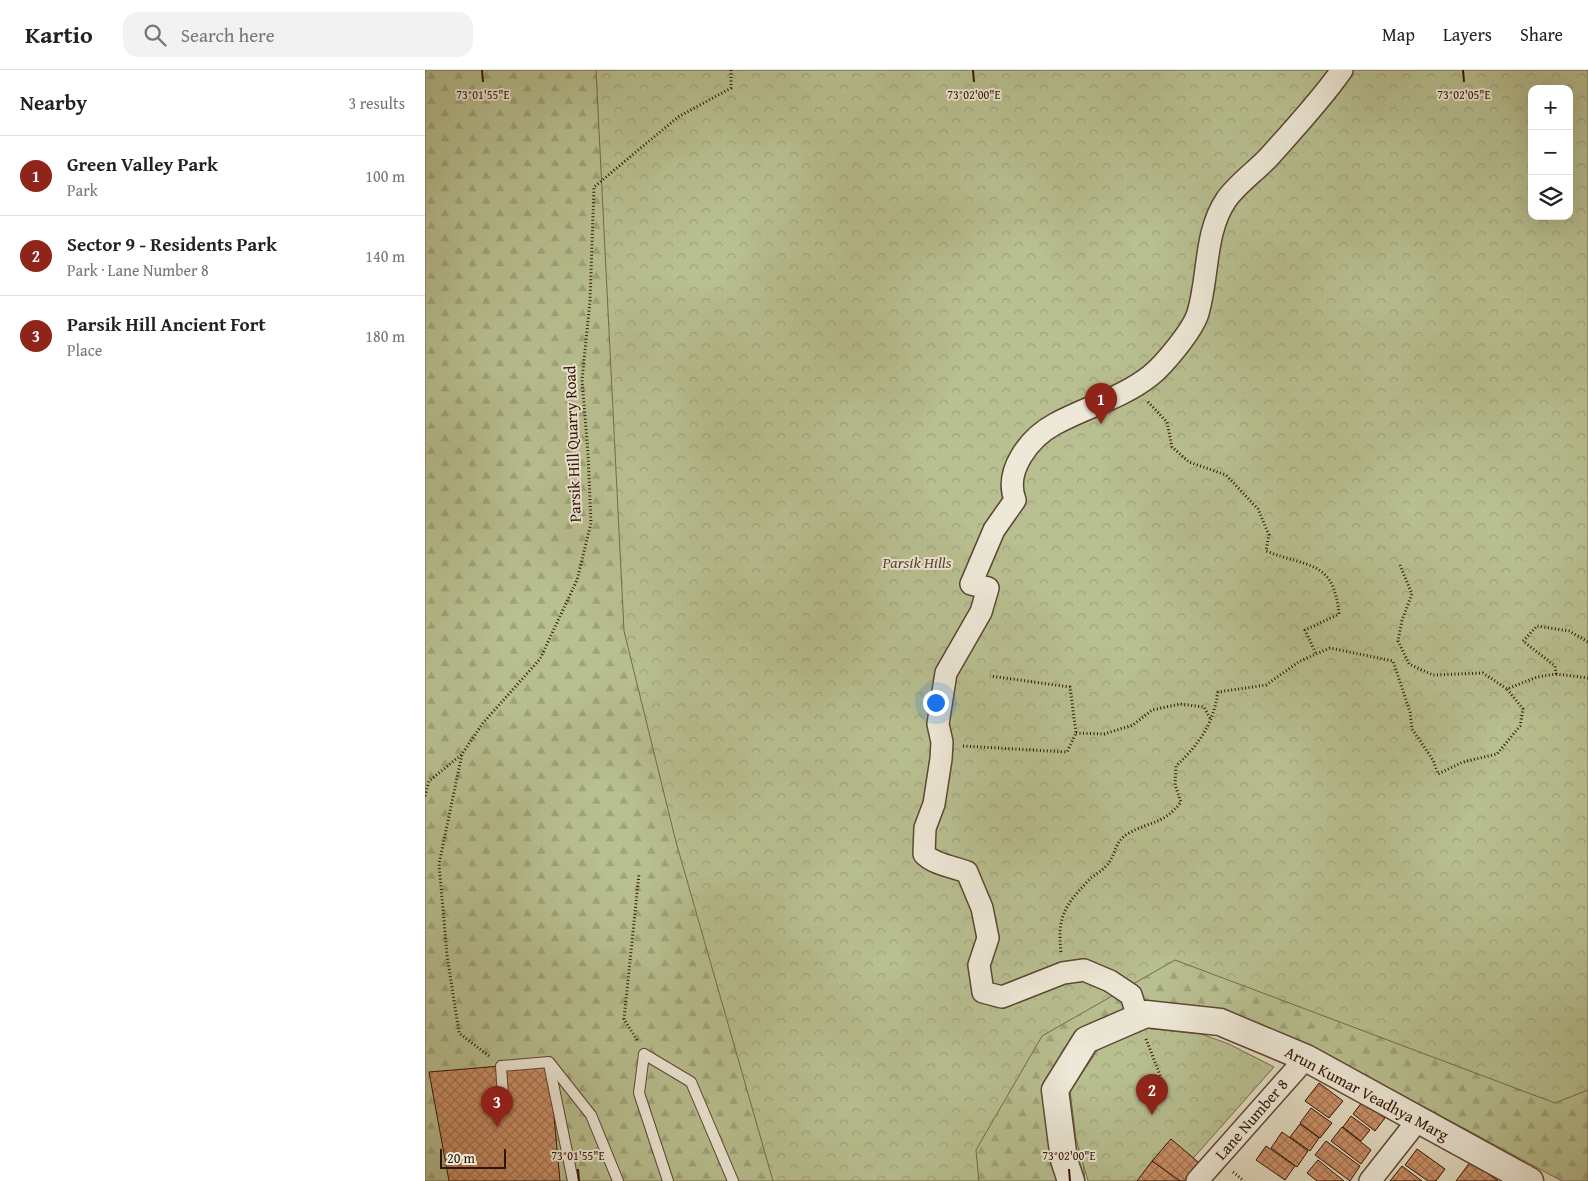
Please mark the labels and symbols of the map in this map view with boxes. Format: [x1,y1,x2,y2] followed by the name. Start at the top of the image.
[456,86,510,103] text: 73°01'55"E
[947,86,1001,103] text: 73°02'00"E
[1437,86,1491,103] text: 73°02'05"E
[557,365,587,523] street label: Parsik Hill Quarry Road
[1085,383,1117,424] pin: 1
[881,550,952,574] park label: Parsik Hills
[923,690,949,716] your location
[1281,1040,1453,1146] street label: Arun Kumar Veadhya Marg
[1209,1073,1293,1165] street label: Lane Number 8
[1136,1074,1168,1115] pin: 2
[481,1086,513,1127] pin: 3
[440,1146,506,1169] scale bar
[551,1147,605,1164] text: 73°01'55"E
[1042,1147,1096,1164] text: 73°02'00"E

